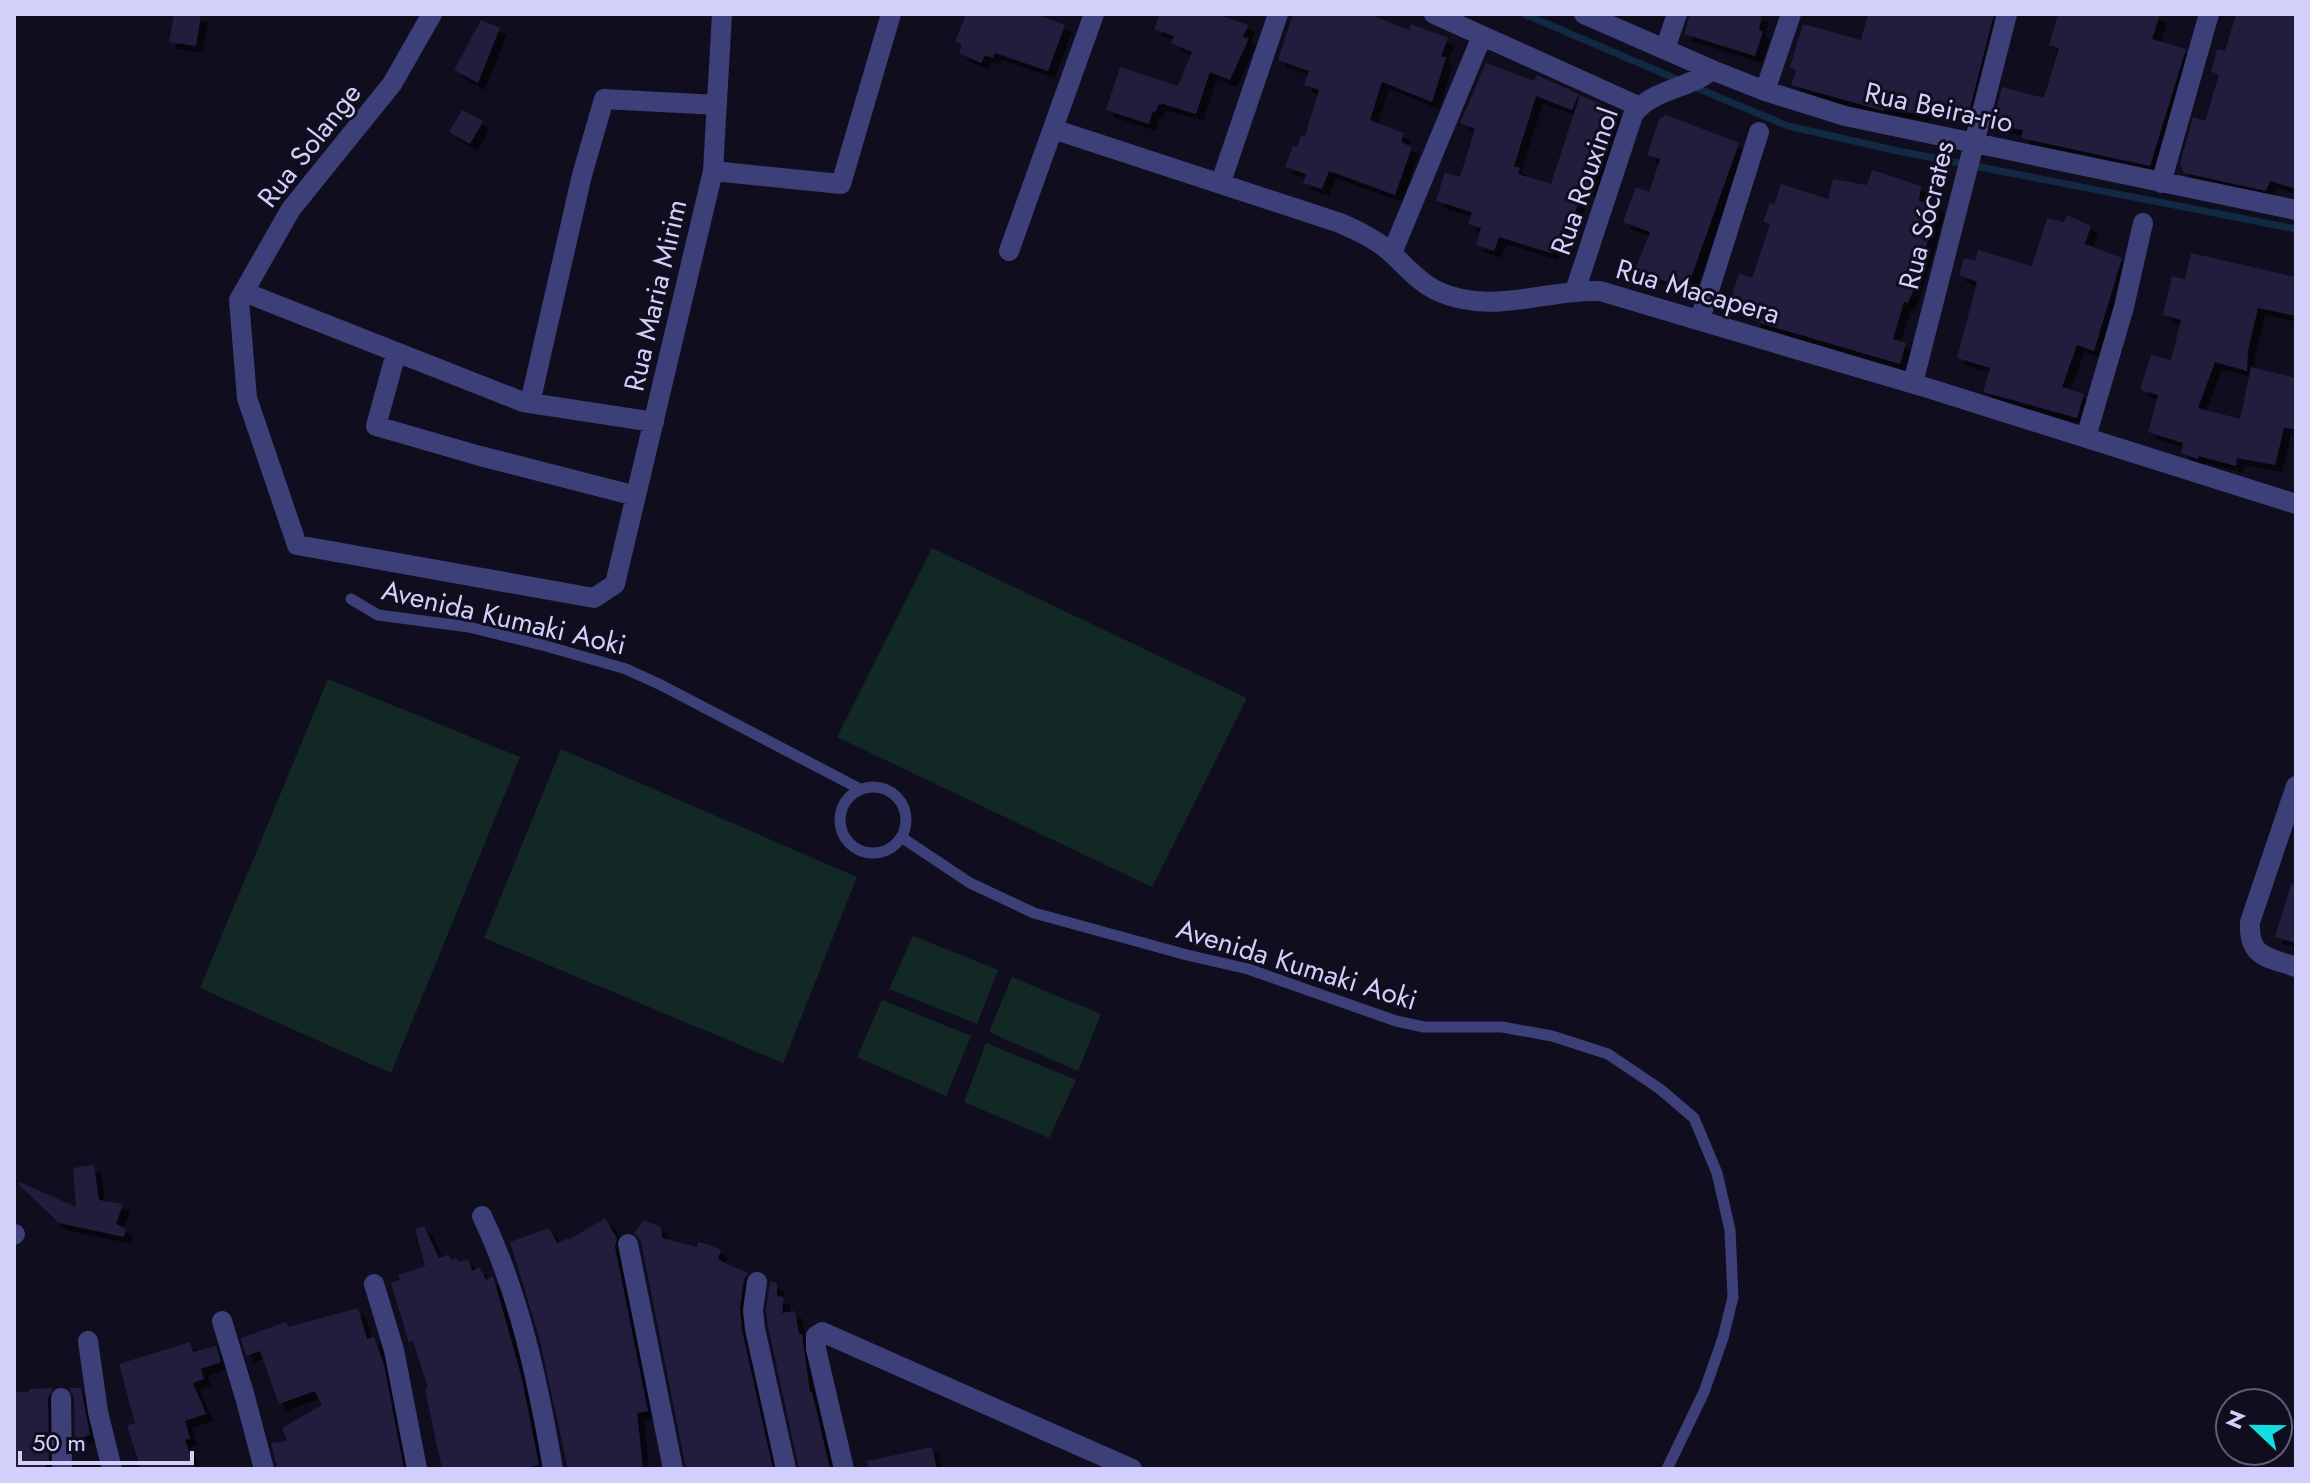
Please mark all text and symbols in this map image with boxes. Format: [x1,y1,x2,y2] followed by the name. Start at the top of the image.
[1861,72,2017,143] street label: Rua Beira-rio
[248,74,371,216] street label: Rua Solange
[1540,102,1629,260] street label: Rua Rouxinol
[1888,137,1965,294] street label: Rua Sócrates
[613,195,697,395] street label: Rua Maria Mirim
[1611,249,1785,334] street label: Rua Macapera
[378,569,630,666] street label: Avenida Kumaki Aoki
[1172,908,1422,1021] street label: Avenida Kumaki Aoki
[2214,1387,2294,1467] north arrow
[2217,1405,2254,1434] text: N
[20,1415,192,1465] scale bar
[32,1425,86,1460] text: 50 m

